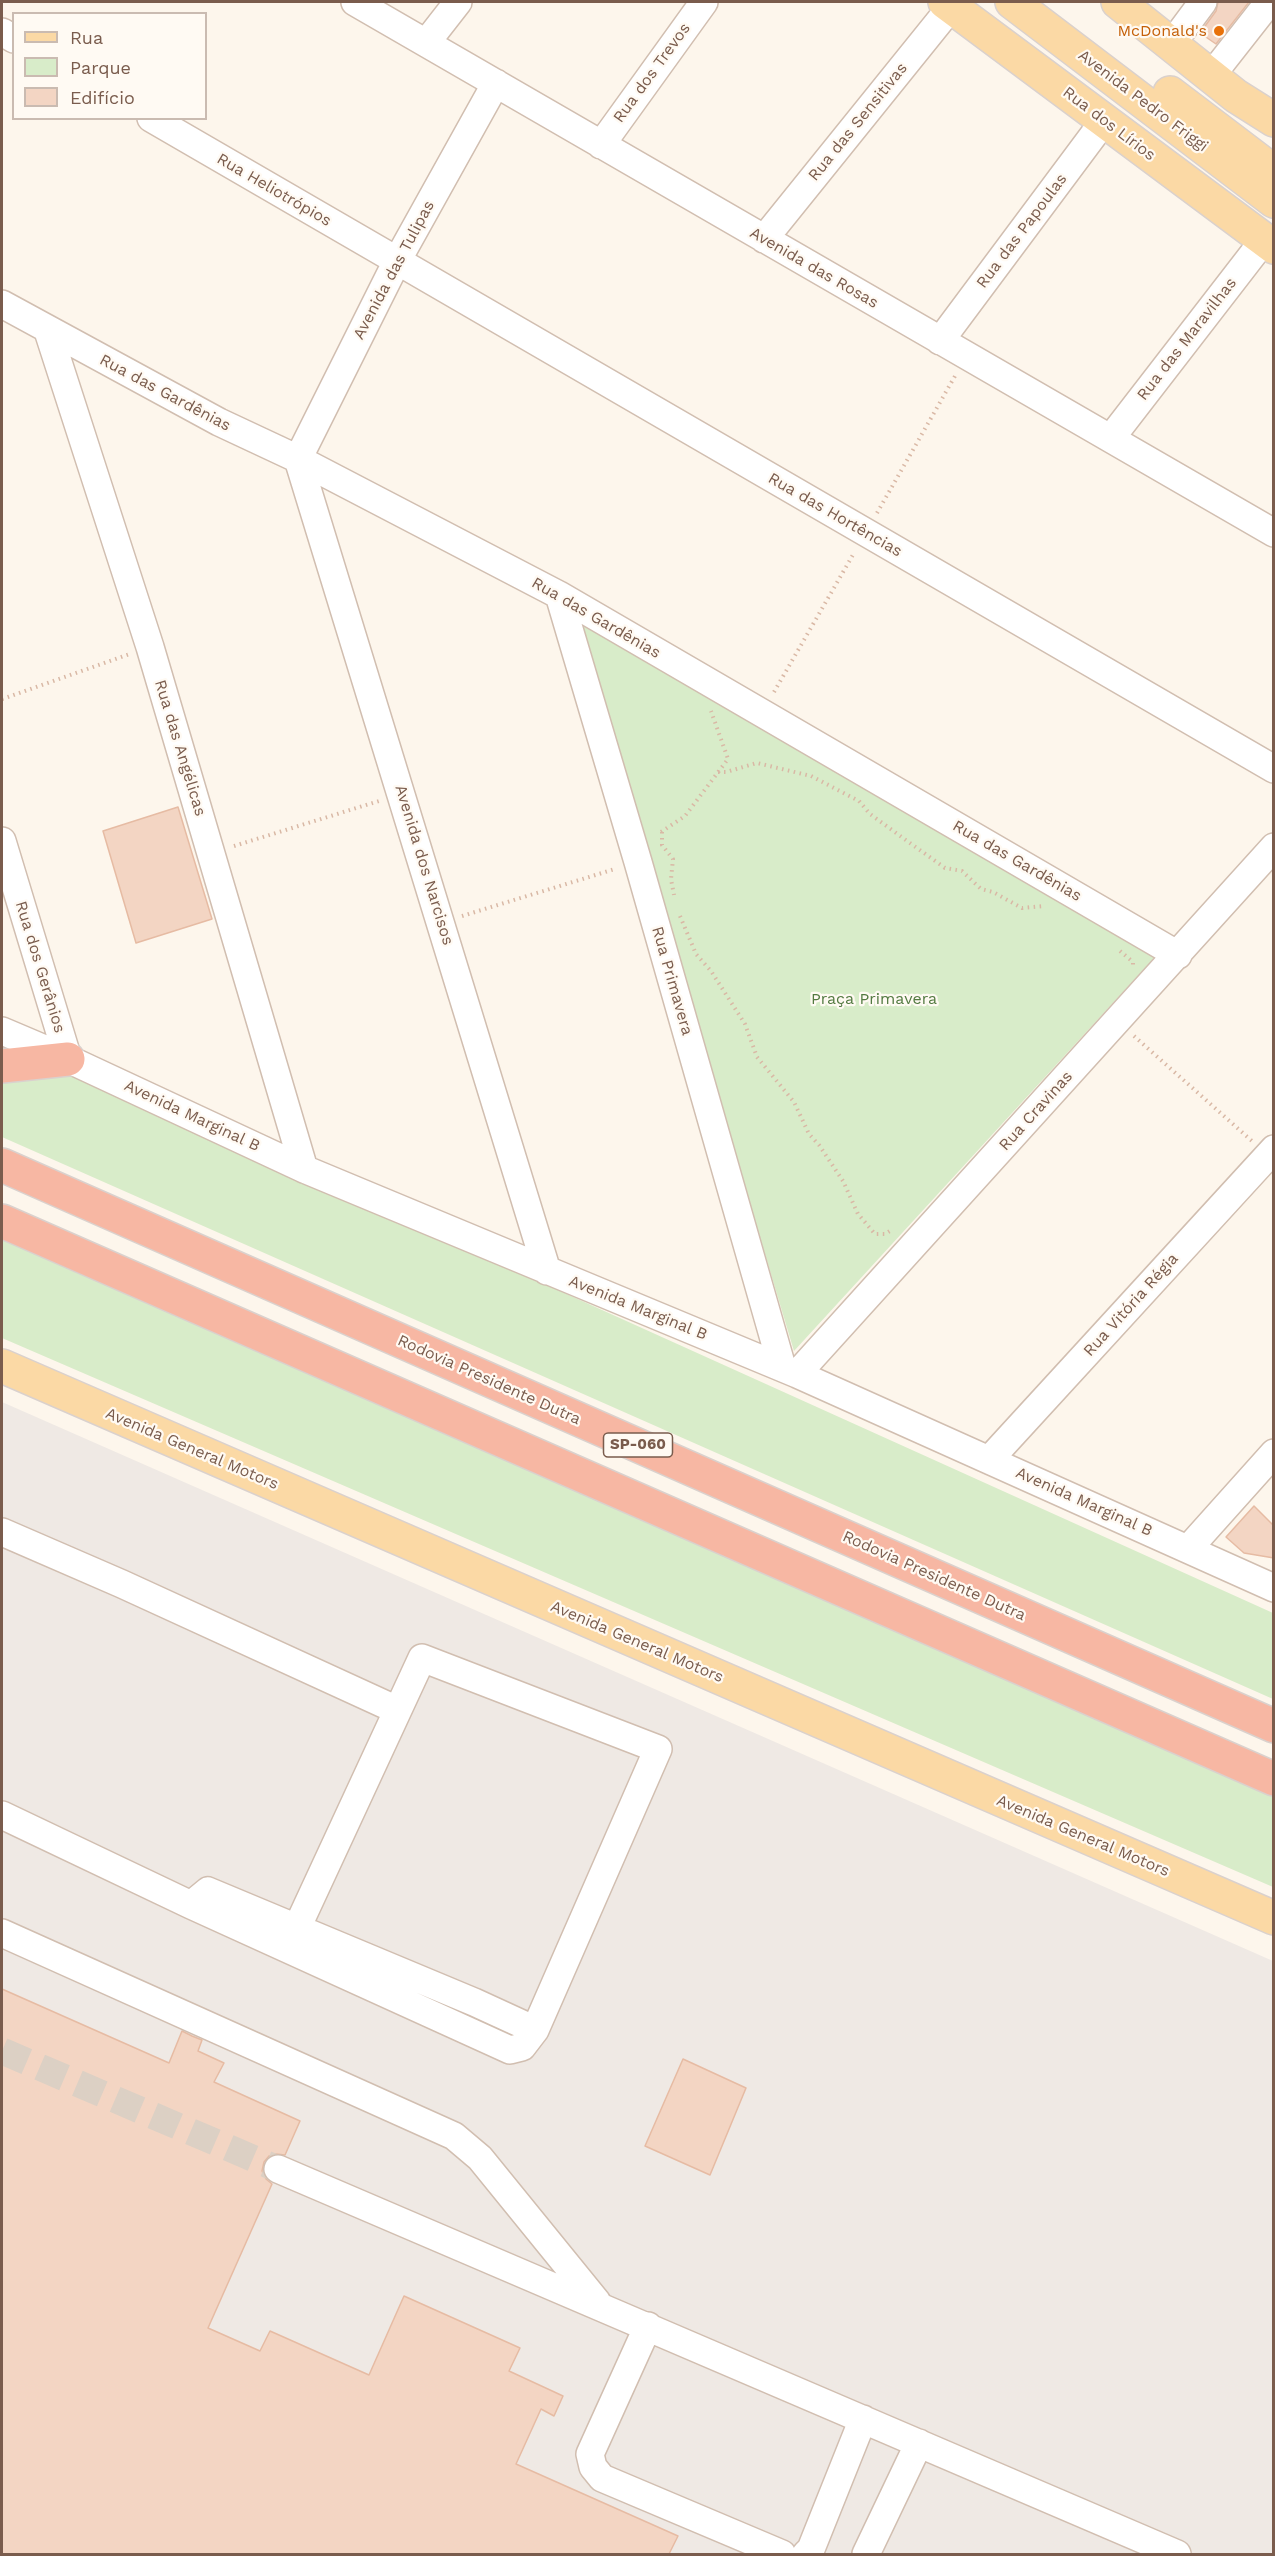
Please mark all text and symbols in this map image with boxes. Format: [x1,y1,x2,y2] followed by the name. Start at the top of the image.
[12,12,207,120] legend
[609,19,695,127] street label: Rua dos Trevos
[1118,21,1207,41] place label: McDonald's
[1212,24,1226,38] marker: McDonald's
[70,27,103,48] text: Rua
[1074,46,1212,156] street label: Avenida Pedro Friggi
[70,57,131,78] text: Parque
[804,59,912,185] street label: Rua das Sensitivas
[1059,83,1159,165] street label: Rua dos Lírios
[70,87,135,108] text: Edifício
[213,149,335,231] street label: Rua Heliotrópios
[973,170,1071,292] street label: Rua das Papoulas
[349,197,439,343] street label: Avenida das Tulipas
[746,223,882,313] street label: Avenida das Rosas
[1133,274,1241,404] street label: Rua das Maravilhas
[96,350,234,436] street label: Rua das Gardênias
[765,469,905,561] street label: Rua das Hortências
[528,573,664,663] street label: Rua das Gardênias
[150,677,210,819] street label: Rua das Angélicas
[390,783,458,947] street label: Avenida dos Narcisos
[949,816,1085,906] street label: Rua das Gardênias
[11,899,69,1035] street label: Rua dos Gerânios
[647,924,697,1038] street label: Rua Primavera
[811,989,937,1009] park label: Praça Primavera
[995,1067,1077,1155] street label: Rua Cravinas
[121,1076,263,1156] street label: Avenida Marginal B
[1080,1249,1182,1361] street label: Rua Vitória Régia
[566,1271,710,1345] street label: Avenida Marginal B
[394,1331,584,1429] street label: Rodovia Presidente Dutra
[103,1404,281,1494] street label: Avenida General Motors
[604,1433,672,1457] road number: SP-060
[1013,1463,1155,1541] street label: Avenida Marginal B
[839,1527,1029,1625] street label: Rodovia Presidente Dutra
[548,1597,726,1687] street label: Avenida General Motors
[994,1791,1172,1881] street label: Avenida General Motors

